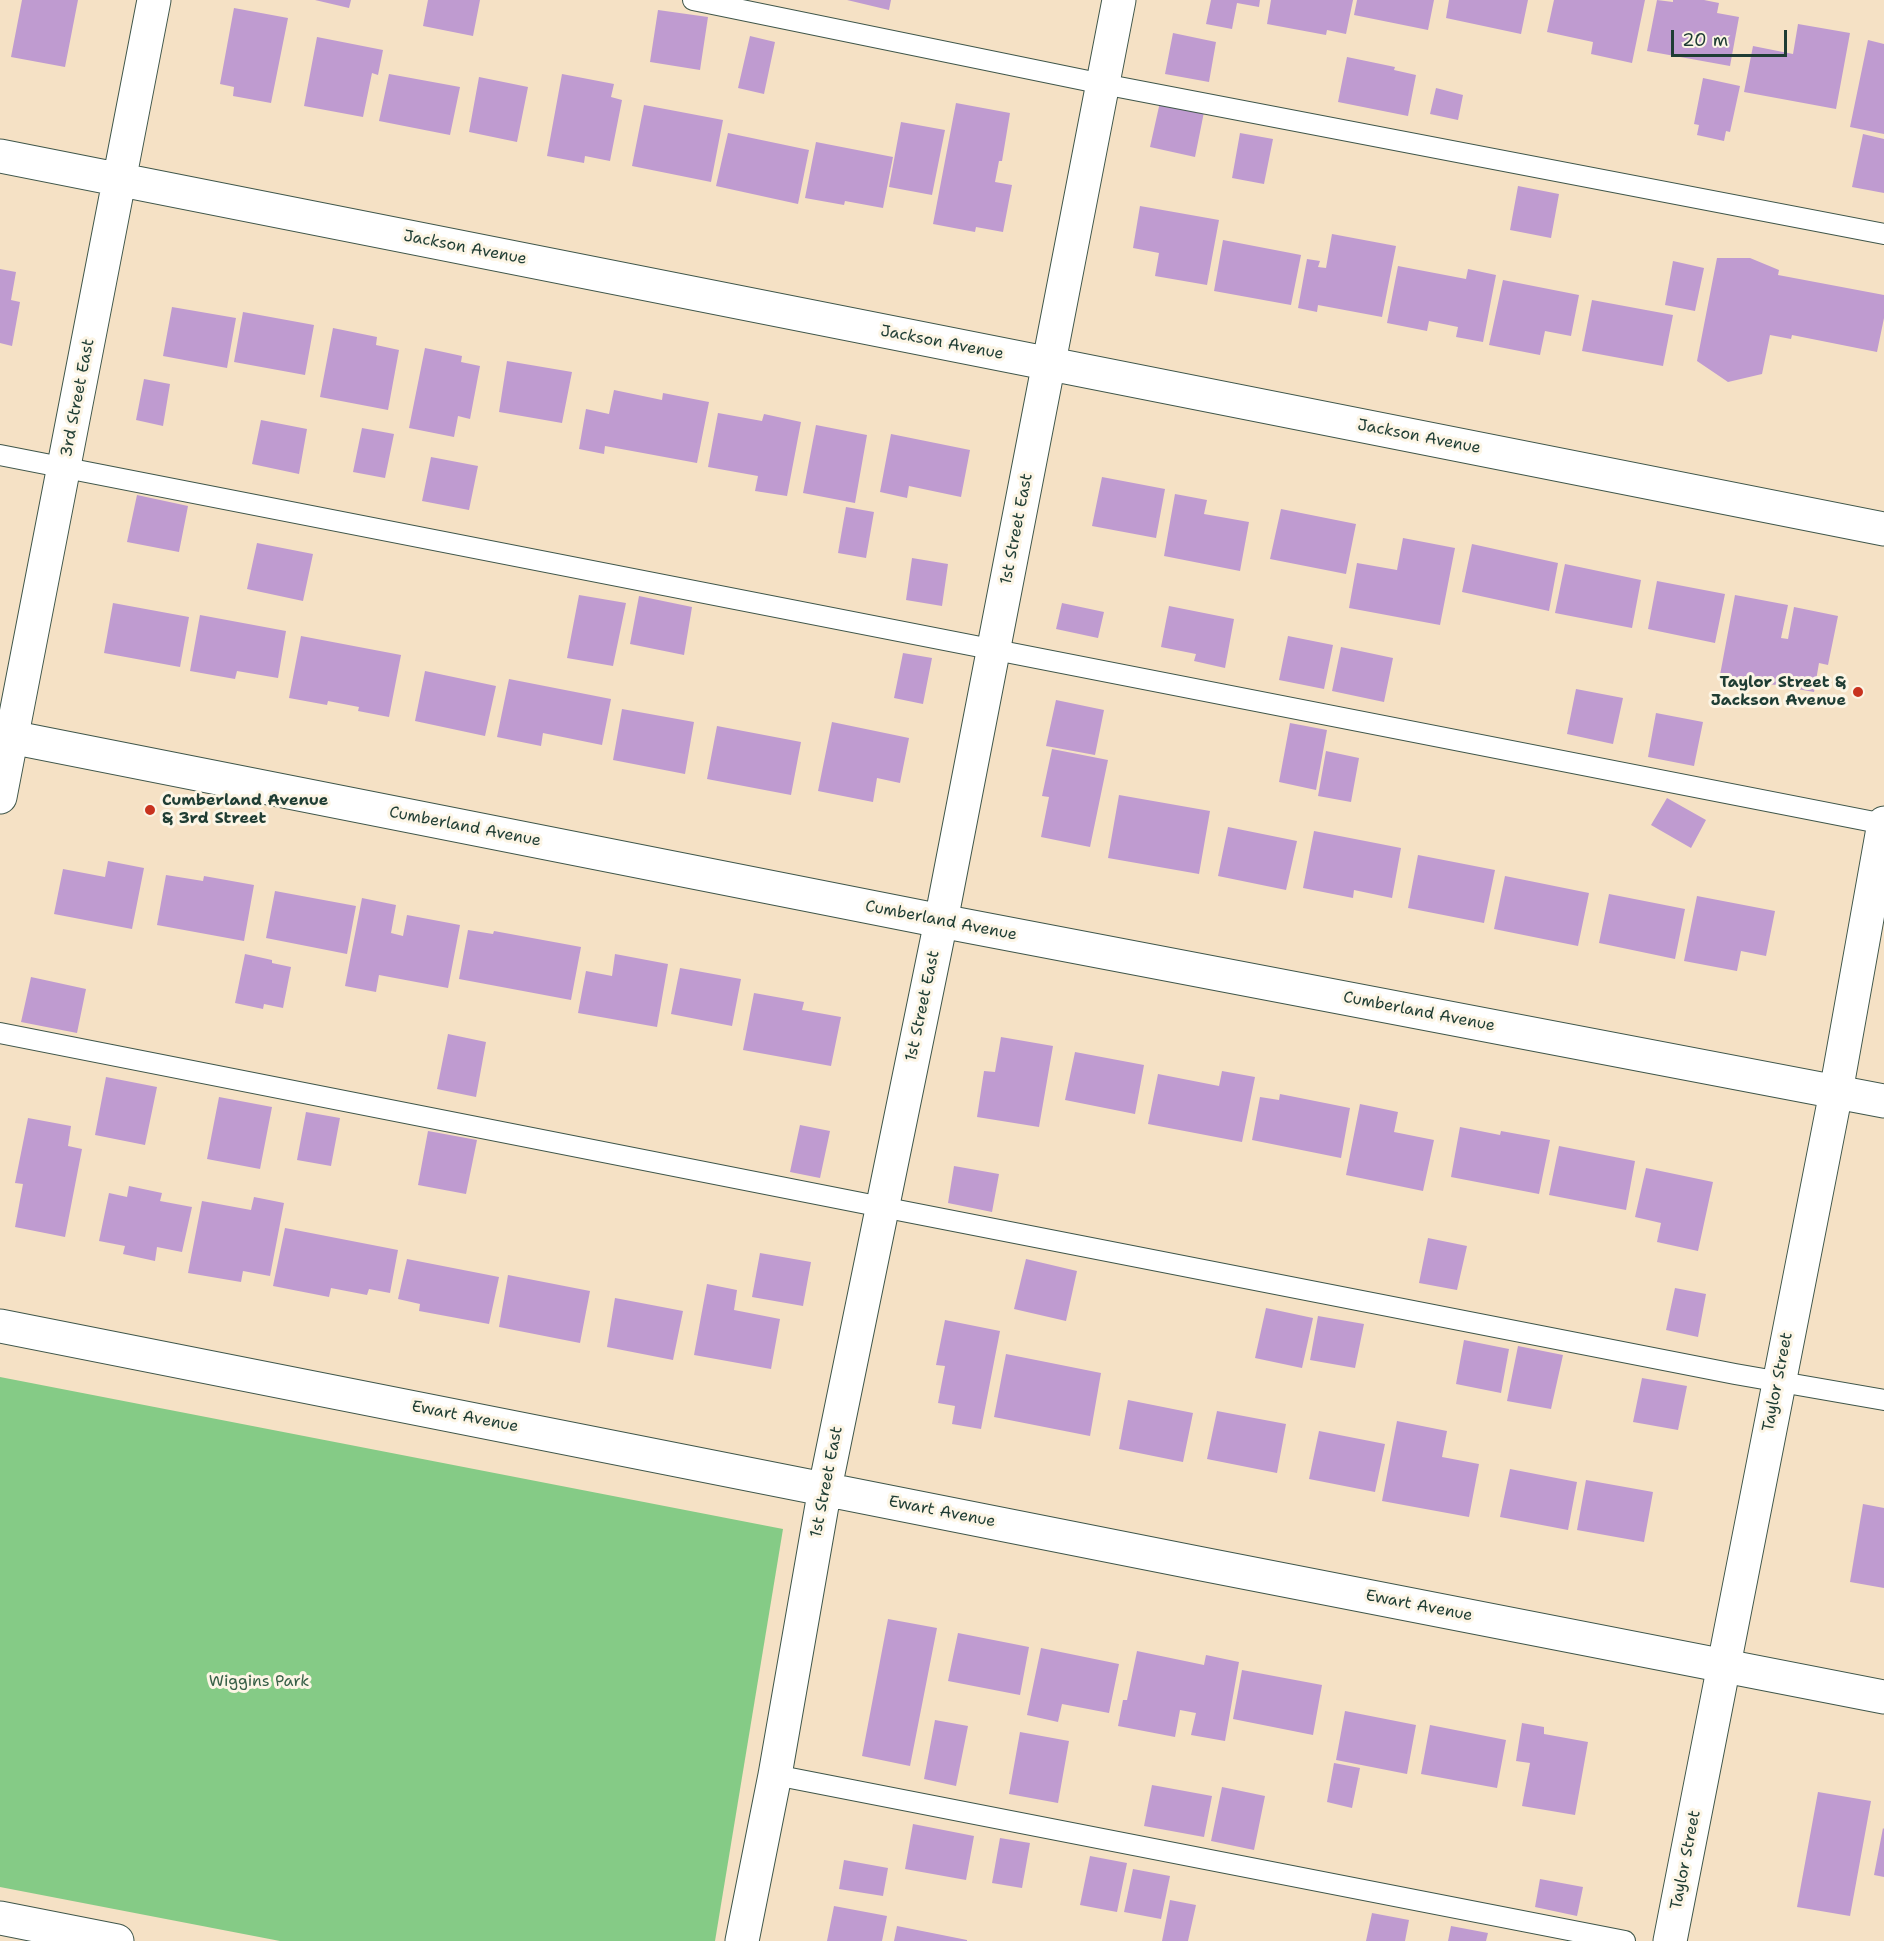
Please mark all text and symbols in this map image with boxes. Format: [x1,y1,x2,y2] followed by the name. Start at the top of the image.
[1674,18,1790,56] scale bar
[1682,28,1728,52] text: 20 m
[402,227,528,269] street label: Jackson Avenue
[879,322,1005,364] street label: Jackson Avenue
[57,337,99,459] street label: 3rd Street East
[1356,416,1482,458] street label: Jackson Avenue
[997,472,1037,586] street label: 1st Street East
[1711,673,1846,711] place label: Taylor Street & Jackson Avenue
[1851,685,1865,699] marker: Taylor Street & Jackson Avenue
[162,791,328,829] place label: Cumberland Avenue & 3rd Street
[143,803,157,817] marker: Cumberland Avenue & 3rd Street
[388,803,542,851] street label: Cumberland Avenue
[864,897,1018,945] street label: Cumberland Avenue
[902,949,944,1063] street label: 1st Street East
[1342,988,1496,1036] street label: Cumberland Avenue
[1759,1331,1797,1433] street label: Taylor Street
[410,1397,520,1437] street label: Ewart Avenue
[807,1425,847,1539] street label: 1st Street East
[887,1492,997,1532] street label: Ewart Avenue
[1364,1586,1474,1626] street label: Ewart Avenue
[209,1672,309,1692] park label: Wiggins Park
[1667,1809,1705,1911] street label: Taylor Street

